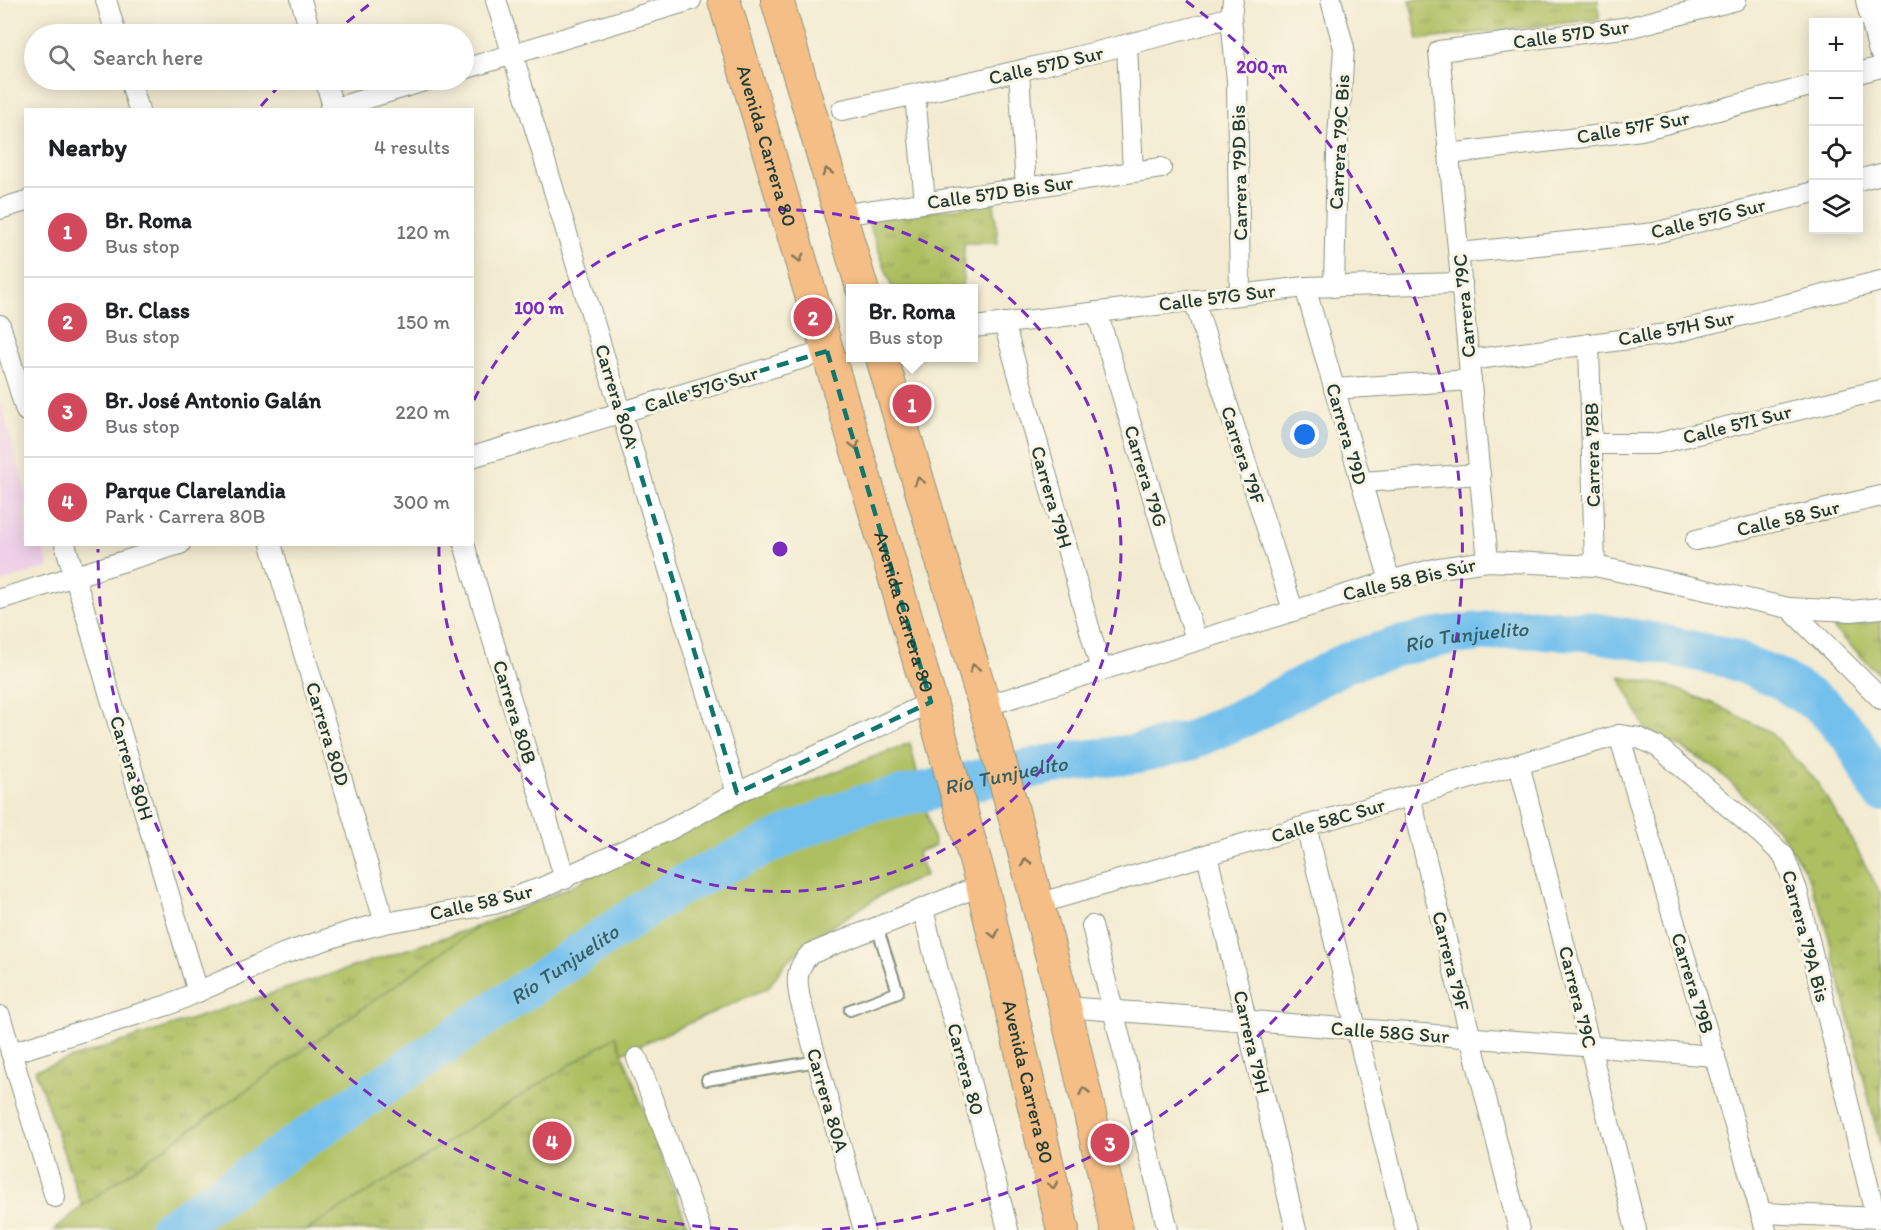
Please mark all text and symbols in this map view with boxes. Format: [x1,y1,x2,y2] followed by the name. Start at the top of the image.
[1511,14,1631,54] street label: Calle 57D Sur
[1809,18,1863,234] map controls
[1809,18,1863,72] button: +
[24,24,474,90] search box
[986,40,1106,90] street label: Calle 57D Sur
[45,41,78,74] icon: search
[93,44,203,71] text: Search here
[1237,56,1288,78] text: 200 m
[732,62,802,229] street label: Avenida Carrera 80
[1809,72,1863,126] button: −
[1323,74,1355,210] street label: Carrera 79C Bis
[1226,105,1252,241] street label: Carrera 79D Bis
[1575,105,1691,149] street label: Calle 57F Sur
[1809,126,1863,180] button: locate
[48,131,127,163] text: Nearby
[374,135,450,159] text: 4 results
[822,167,835,177] one-way arrow
[925,170,1075,214] street label: Calle 57D Bis Sur
[1809,180,1863,234] button: layers
[1648,192,1768,244] street label: Calle 57G Sur
[105,207,192,234] text: Br. Roma
[63,220,72,244] text: 1
[397,220,450,244] text: 120 m
[105,234,180,258] text: Bus stop
[792,252,804,263] one-way arrow
[1447,253,1481,359] street label: Carrera 79C
[1157,278,1277,316] street label: Calle 57G Sur
[846,284,978,362] popup
[794,294,832,340] pin: 2
[105,297,190,324] text: Br. Class
[514,297,565,319] text: 100 m
[869,298,955,325] text: Br. Roma
[1616,305,1736,351] street label: Calle 57H Sur
[62,310,73,334] text: 2
[397,310,450,334] text: 150 m
[105,324,180,348] text: Bus stop
[869,325,943,349] text: Bus stop
[590,341,644,451] street label: Carrera 80A
[641,360,761,418] street label: Calle 57G Sur
[1321,380,1373,488] street label: Carrera 79D
[892,382,932,426] pin: 1
[105,387,321,414] text: Br. José Antonio Galán
[1680,399,1794,449] street label: Calle 57I Sur
[62,400,73,424] text: 3
[395,400,450,424] text: 220 m
[1579,402,1605,508] street label: Carrera 78B
[1216,403,1270,508] street label: Carrera 79F
[105,414,180,438] text: Bus stop
[1290,420,1319,449] your location
[1119,422,1173,530] street label: Carrera 79G
[848,439,860,450] one-way arrow
[1026,443,1078,551] street label: Carrera 79H
[914,476,926,487] one-way arrow
[105,477,286,504] text: Parque Clarelandia
[61,490,74,514] text: 4
[393,490,450,514] text: 300 m
[1734,495,1842,541] street label: Calle 58 Sur
[105,504,265,528] text: Park · Carrera 80B
[869,528,940,696] street label: Avenida Carrera 80
[770,539,790,559] centre of rings
[1340,552,1478,606] street label: Calle 58 Bis Sur
[1402,615,1530,657] water label: Río Tunjuelito
[488,657,542,767] street label: Carrera 80B
[969,663,981,674] one-way arrow
[301,679,355,789] street label: Carrera 80D
[105,713,159,823] street label: Carrera 80H
[941,750,1070,799] water label: Río Tunjuelito
[1268,792,1388,848] street label: Calle 58C Sur
[1021,857,1033,868] one-way arrow
[1777,867,1835,1005] street label: Carrera 79A Bis
[427,879,535,925] street label: Calle 58 Sur
[1427,909,1475,1014] street label: Carrera 79F
[505,918,624,1009] water label: Río Tunjuelito
[987,929,1000,939] one-way arrow
[1666,930,1720,1036] street label: Carrera 79B
[1554,943,1602,1051] street label: Carrera 79C
[1228,988,1276,1096] street label: Carrera 79H
[997,998,1059,1166] street label: Avenida Carrera 80
[1330,1016,1450,1048] street label: Calle 58G Sur
[942,1020,990,1118] street label: Carrera 80
[802,1045,854,1155] street label: Carrera 80A
[1079,1087,1092,1097] one-way arrow
[532,1118,572,1164] pin: 4
[1090,1120,1130,1166] pin: 3
[1046,1180,1059,1190] one-way arrow

